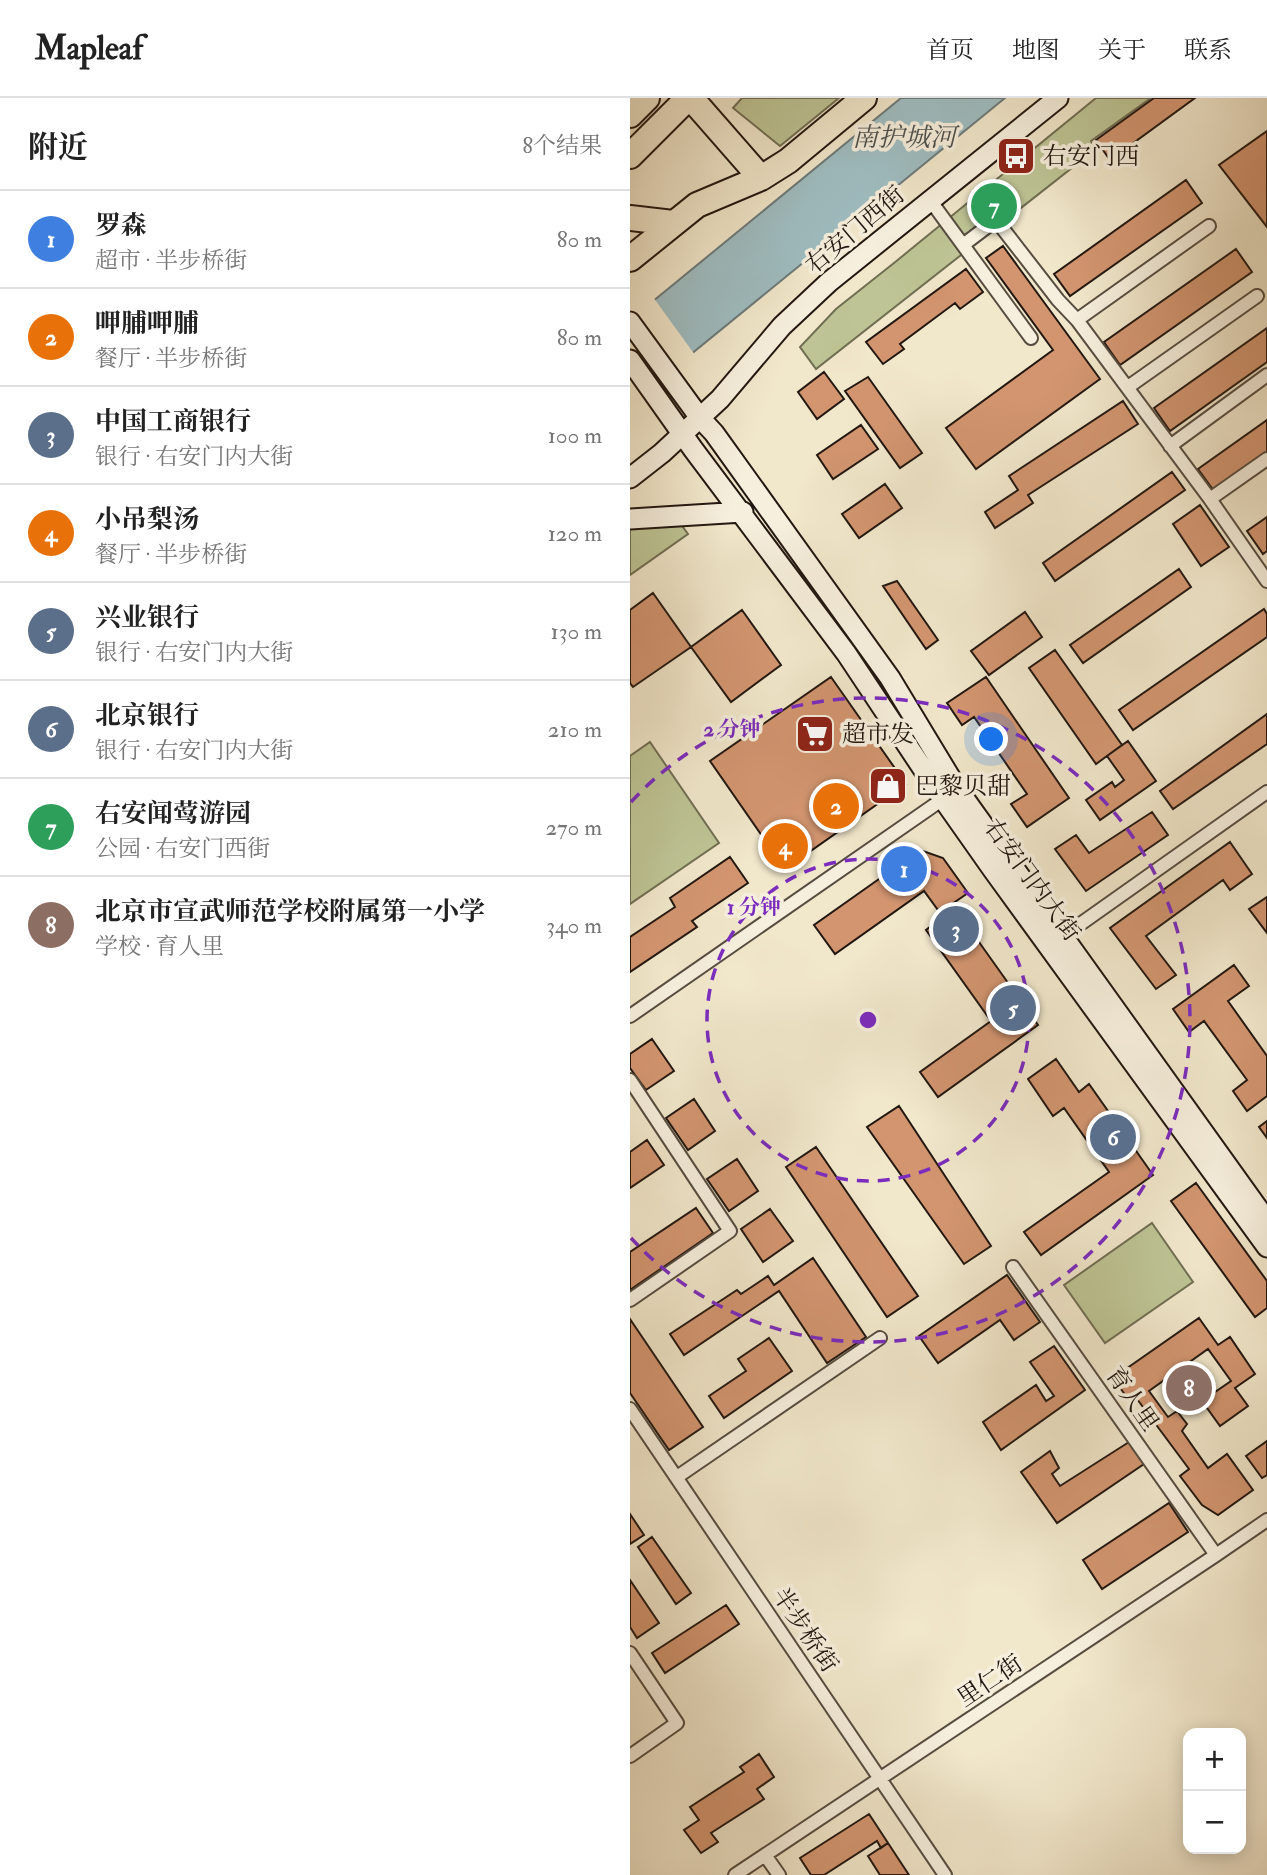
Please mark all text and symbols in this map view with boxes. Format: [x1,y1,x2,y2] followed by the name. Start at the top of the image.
[35,28,143,69] text: Mapleaf
[926,35,974,66] text: 首页
[1012,35,1060,66] text: 地图
[1098,35,1146,66] text: 关于
[1184,35,1232,66] text: 联系
[852,122,960,154] water label: 南护城河
[28,129,88,166] text: 附近
[522,131,602,160] text: 8个结果
[995,135,1037,177] bus stop icon: 右安门西
[1043,141,1139,172] place label: 右安门西
[799,180,911,280] street label: 右安门西街
[971,180,1017,232] pin: 7
[95,210,147,242] text: 罗森
[47,225,55,254] text: 1
[557,225,602,254] text: 80 m
[95,246,247,275] text: 超市 · 半步桥街
[95,308,199,340] text: 呷脯呷脯
[45,323,57,352] text: 2
[557,323,602,352] text: 80 m
[95,344,247,373] text: 餐厅 · 半步桥街
[95,406,251,438] text: 中国工商银行
[47,421,55,450] text: 3
[548,421,602,450] text: 100 m
[95,442,293,471] text: 银行 · 右安门内大街
[95,504,199,536] text: 小吊梨汤
[45,519,57,548] text: 4
[548,519,602,548] text: 120 m
[95,540,247,569] text: 餐厅 · 半步桥街
[95,602,199,634] text: 兴业银行
[46,617,56,646] text: 5
[550,617,602,646] text: 130 m
[95,638,293,667] text: 银行 · 右安门内大街
[95,700,199,732] text: 北京银行
[794,713,836,755] supermarket icon: 超市发
[45,715,57,744] text: 6
[548,715,602,744] text: 210 m
[703,716,761,743] text: 2 分钟
[842,719,914,750] place label: 超市发
[974,722,1008,756] your location
[95,736,293,765] text: 银行 · 右安门内大街
[867,765,909,807] shop icon: 巴黎贝甜
[915,771,1011,802] place label: 巴黎贝甜
[813,780,859,832] pin: 2
[95,798,251,830] text: 右安闻莺游园
[46,813,56,842] text: 7
[545,813,602,842] text: 270 m
[977,813,1087,947] street label: 右安门内大街
[762,820,808,872] pin: 4
[95,834,270,863] text: 公园 · 右安门西街
[881,843,927,895] pin: 1
[727,894,781,921] text: 1 分钟
[95,896,485,928] text: 北京市宣武师范学校附属第一小学
[933,903,979,955] pin: 3
[46,911,56,940] text: 8
[546,911,602,940] text: 340 m
[95,932,224,961] text: 学校 · 育人里
[990,982,1036,1034] pin: 5
[856,1008,880,1032] centre of rings
[1090,1111,1136,1163] pin: 6
[1099,1361,1165,1437] street label: 育人里
[1166,1362,1212,1414] pin: 8
[765,1582,845,1678] street label: 半步桥街
[951,1648,1029,1714] street label: 里仁街
[1183,1728,1246,1854] map controls
[1183,1728,1246,1791] button: +
[1183,1791,1246,1854] button: −

